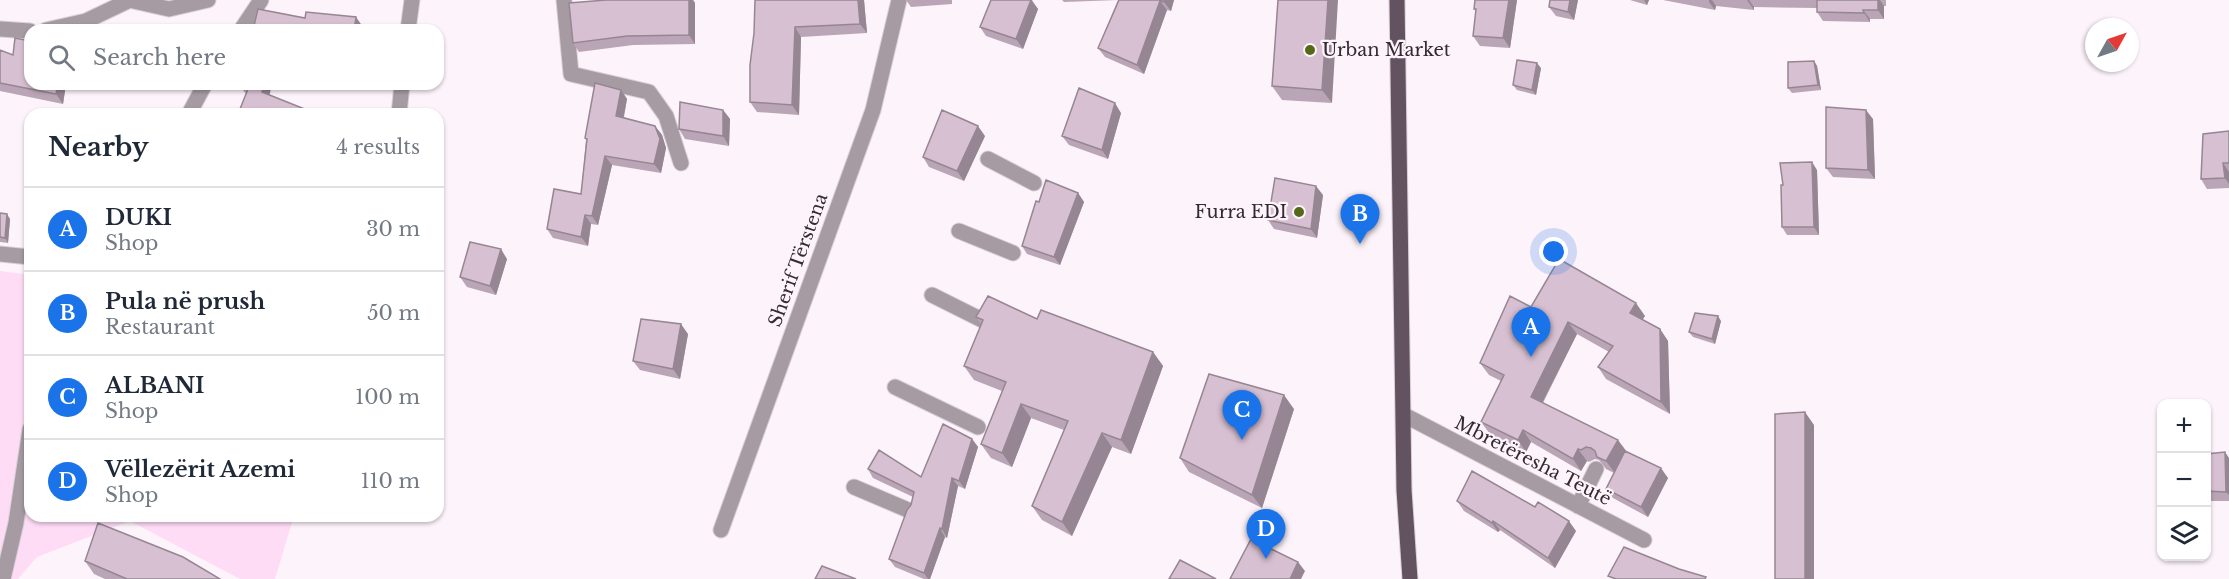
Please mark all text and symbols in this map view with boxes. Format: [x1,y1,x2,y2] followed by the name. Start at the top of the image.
[2085,18,2139,72] north arrow
[24,24,444,90] search box
[1322,39,1451,61] place label: Urban Market
[45,41,78,74] icon: search
[1303,43,1317,57] marker: Urban Market
[93,44,226,71] text: Search here
[48,131,149,163] text: Nearby
[336,135,420,159] text: 4 results
[764,190,832,330] street label: Sherif Tërstena
[1340,194,1380,244] pin: B
[1195,201,1287,223] place label: Furra EDI
[105,204,172,231] text: DUKI
[1292,205,1306,219] marker: Furra EDI
[59,217,76,241] text: A
[366,217,420,241] text: 30 m
[105,231,158,255] text: Shop
[1539,237,1568,266] your location
[105,288,265,315] text: Pula në prush
[60,301,75,325] text: B
[367,301,420,325] text: 50 m
[1512,308,1550,357] pin: A
[105,315,215,339] text: Restaurant
[105,372,205,399] text: ALBANI
[59,385,76,409] text: C
[355,385,420,409] text: 100 m
[1222,390,1262,440] pin: C
[105,399,158,423] text: Shop
[2157,399,2211,561] map controls
[2157,399,2211,453] button: +
[1451,412,1615,510] street label: Mbretëresha Teutë
[2157,453,2211,507] button: −
[105,456,295,483] text: Vëllezërit Azemi
[58,469,77,493] text: D
[361,469,420,493] text: 110 m
[105,483,158,507] text: Shop
[2157,507,2211,561] button: layers
[1246,510,1286,559] pin: D

